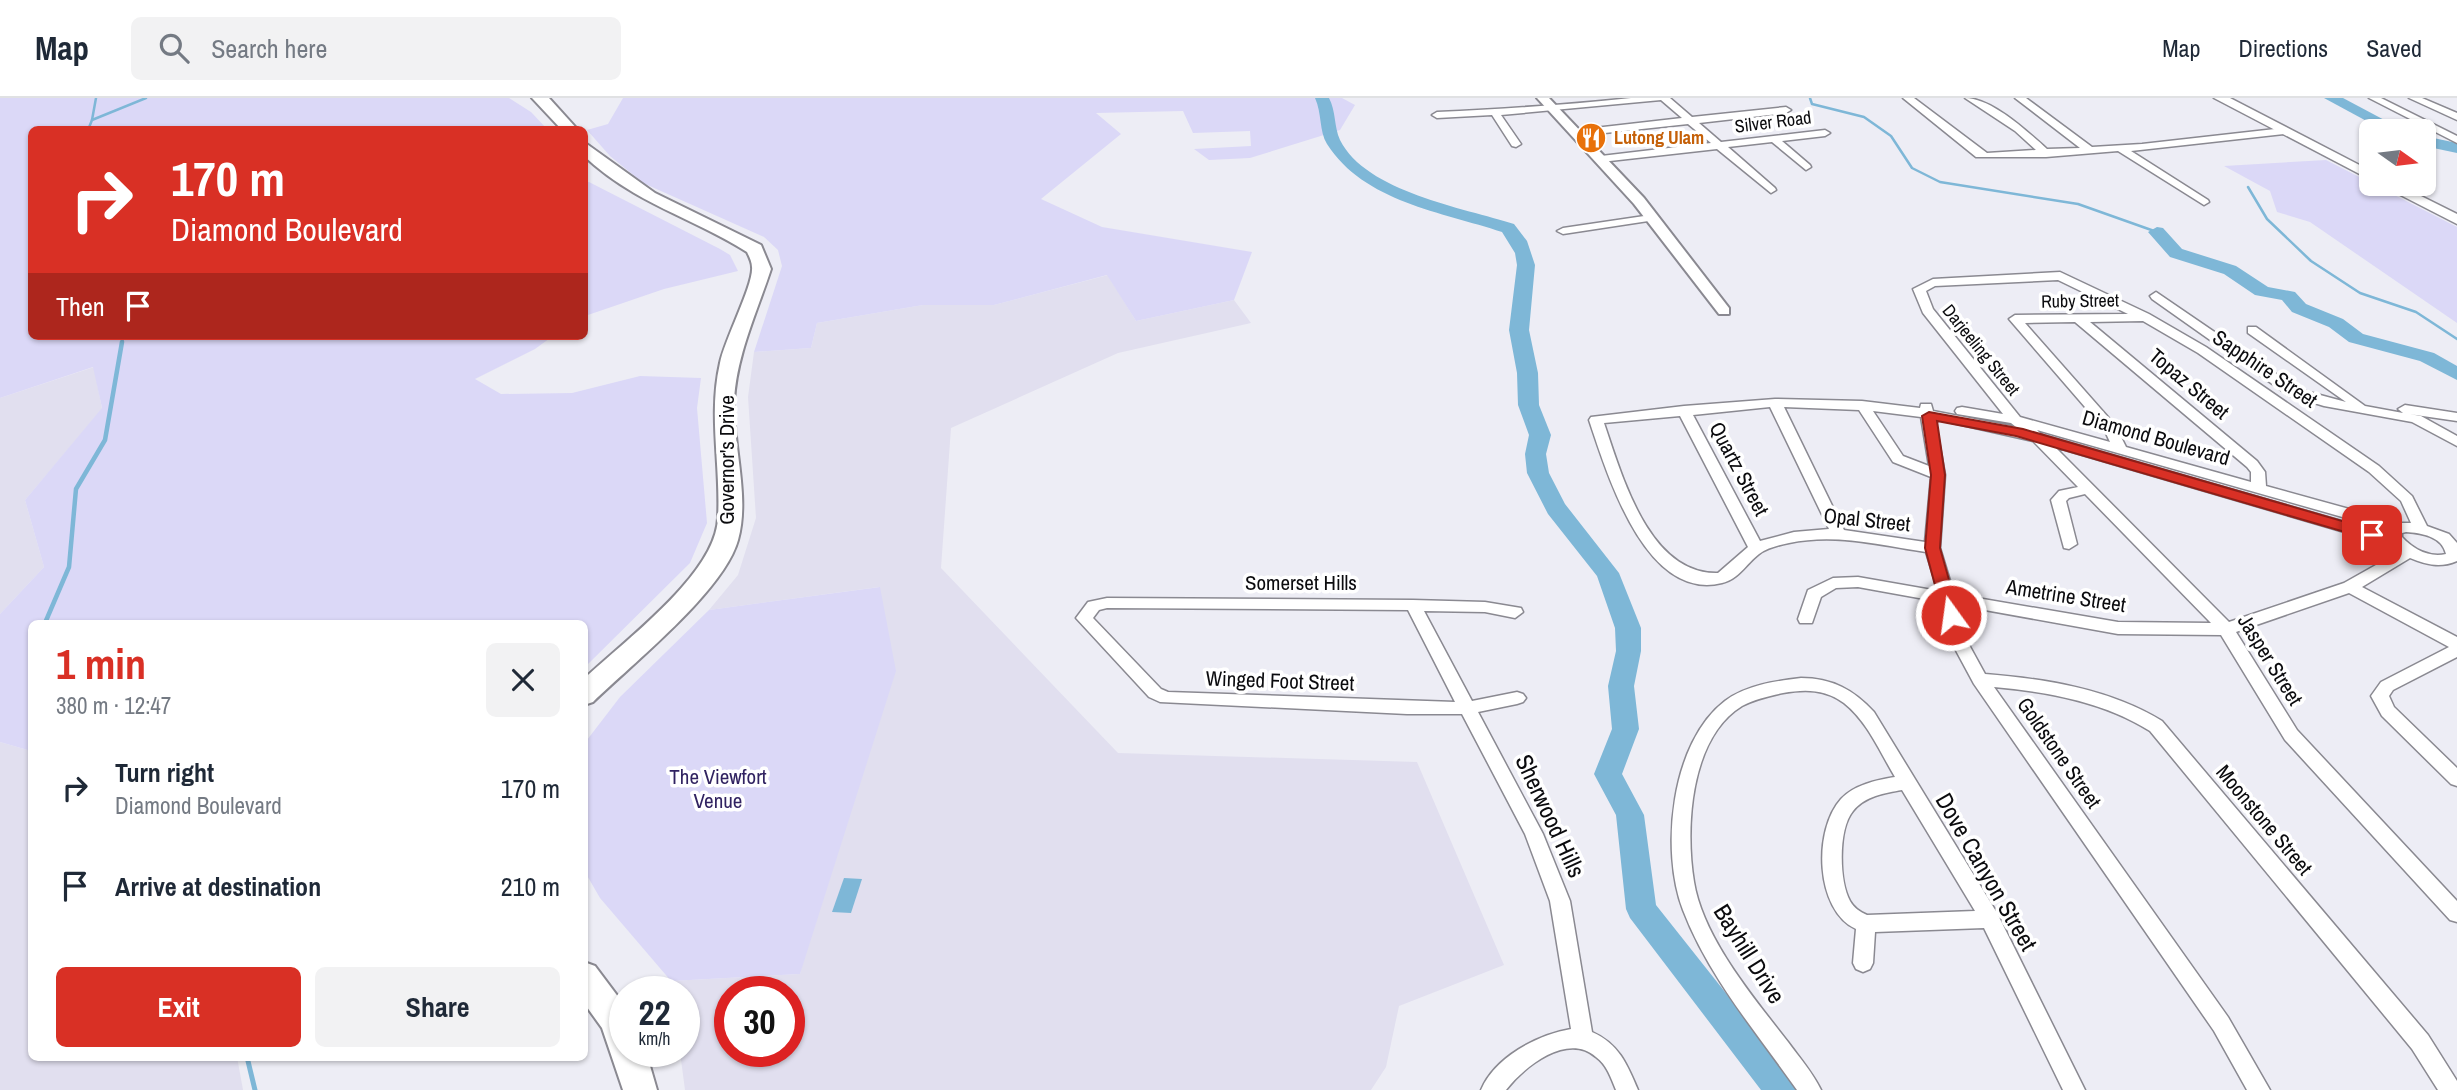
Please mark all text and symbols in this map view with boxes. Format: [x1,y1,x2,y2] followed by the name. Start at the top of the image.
[131,17,621,80] search box
[35,26,89,70] text: Map
[155,29,193,67] icon: search
[211,31,327,66] text: Search here
[2162,32,2200,64] text: Map
[2238,32,2328,64] text: Directions
[2366,32,2422,64] text: Saved
[1733,104,1813,139] street label: Silver Road
[2359,119,2436,196] north arrow
[2359,119,2436,196] map controls
[1574,121,1608,155] restaurant icon: Lutong Ulam
[1614,125,1704,150] place label: Lutong Ulam
[171,145,285,211] text: 170 m
[56,154,147,245] icon: right
[171,208,403,251] text: Diamond Boulevard
[119,287,157,325] icon: arrive
[2041,287,2119,314] street label: Ruby Street
[56,289,105,324] text: Then
[1937,299,2026,401] street label: Darjeeling Street
[2207,323,2324,414] street label: Sapphire Street
[2143,341,2236,426] street label: Topaz Street
[712,395,741,525] street label: Governor's Drive
[2079,403,2233,472] street label: Diamond Boulevard
[1703,417,1776,521] street label: Quartz Street
[1822,501,1912,538] street label: Opal Street
[2342,505,2402,565] pin
[2353,516,2391,554] icon: arrive
[1245,568,1357,597] street label: Somerset Hills
[2003,572,2128,619] street label: Ametrine Street
[1914,578,1988,652] position arrow
[2231,609,2310,711] street label: Jasper Street
[56,636,146,692] text: 1 min
[486,643,560,717] button: close
[1205,663,1355,698] street label: Winged Foot Street
[56,690,171,721] text: 380 m · 12:47
[2010,691,2108,814] street label: Goldstone Street
[1508,749,1593,882] street label: Sherwood Hills
[115,755,214,790] text: Turn right
[2210,758,2319,881] street label: Moonstone Street
[669,762,767,815] park label: The Viewfort Venue
[56,769,94,807] icon: right
[501,771,560,806] text: 170 m
[1929,787,2045,957] street label: Dove Canyon Street
[115,790,282,821] text: Diamond Boulevard
[56,867,94,905] icon: arrive
[115,869,321,904] text: Arrive at destination
[501,869,560,904] text: 210 m
[1707,898,1793,1009] street label: Bayhill Drive
[56,967,301,1047] button: Exit
[315,967,560,1047] button: Share
[714,976,805,1067] speed limit sign: 30
[639,989,670,1036] text: 22
[639,1026,671,1051] text: km/h

